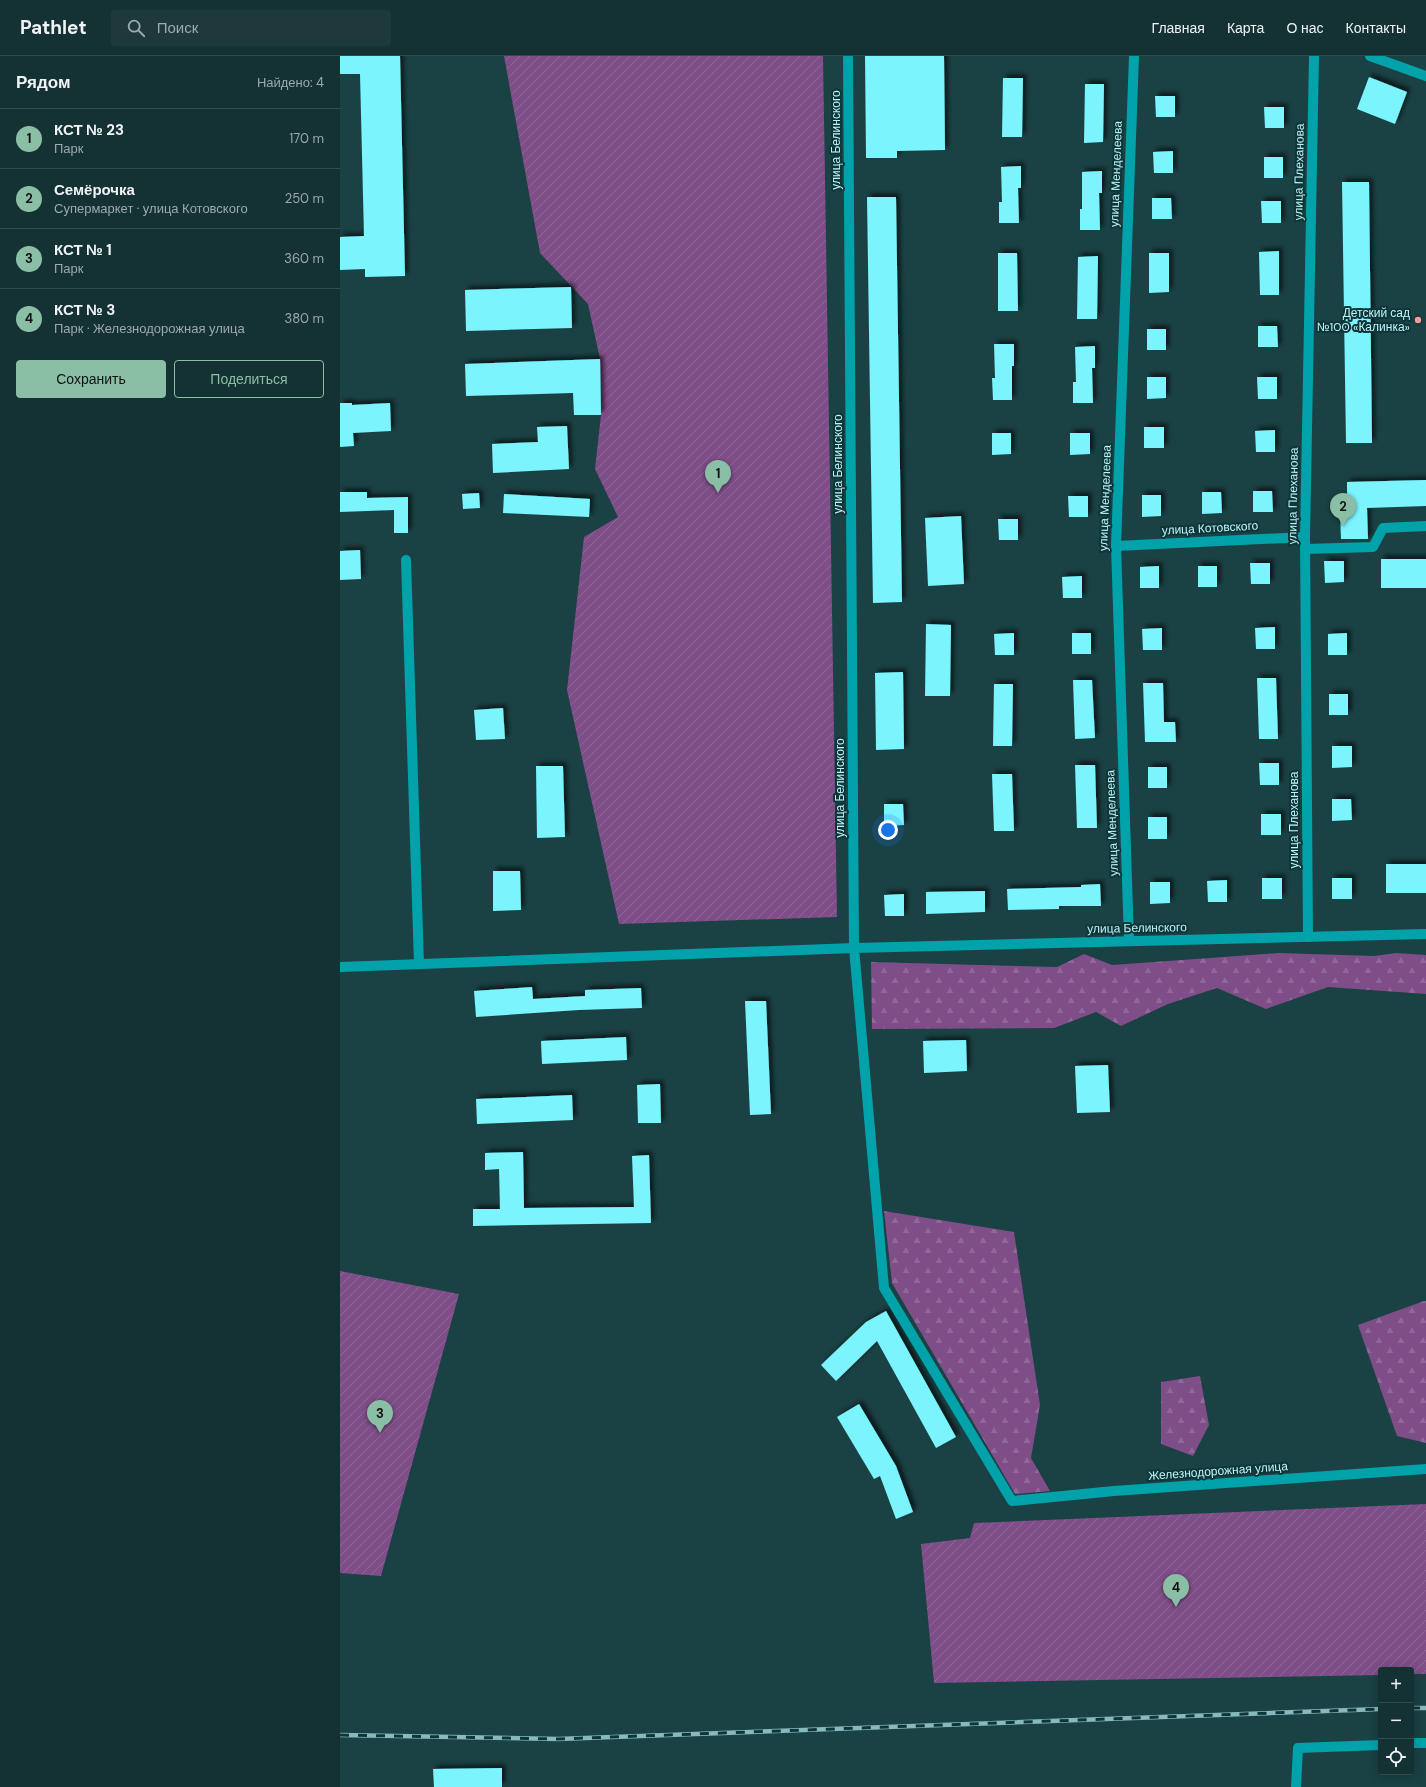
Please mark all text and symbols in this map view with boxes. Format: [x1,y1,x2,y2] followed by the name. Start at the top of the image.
[111,10,391,46] search box
[20,15,87,40] text: Pathlet
[125,17,147,39] icon: search
[157,18,198,38] text: Поиск
[1152,19,1205,37] text: Главная
[1227,19,1264,37] text: Карта
[1286,19,1324,37] text: О нас
[1346,19,1406,37] text: Контакты
[16,71,71,93] text: Рядом
[257,74,324,91] text: Найдено: 4
[828,90,844,190] street label: улица Белинского
[54,120,124,140] text: КСТ № 23
[1106,120,1126,227] street label: улица Менделеева
[1290,123,1308,221] street label: улица Плеханова
[27,130,31,147] text: 1
[289,130,324,147] text: 170 m
[54,140,84,157] text: Парк
[54,180,135,200] text: Семёрочка
[25,190,33,207] text: 2
[285,190,324,207] text: 250 m
[54,200,248,217] text: Супермаркет · улица Котовского
[54,240,112,260] text: КСТ № 1
[25,250,33,267] text: 3
[284,250,324,267] text: 360 m
[54,260,84,277] text: Парк
[54,300,115,320] text: КСТ № 3
[1317,305,1410,335] place label: Детский сад №100 «Калинка»
[25,310,33,327] text: 4
[284,310,324,327] text: 380 m
[1413,315,1423,325] marker: Детский сад №100 «Калинка»
[54,320,245,337] text: Парк · Железнодорожная улица
[16,360,166,398] button: Сохранить
[174,360,324,398] button: Поделиться
[830,414,846,514] street label: улица Белинского
[1095,444,1115,551] street label: улица Менделеева
[1284,447,1302,545] street label: улица Плеханова
[705,460,731,493] pin: 1
[1330,493,1356,526] pin: 2
[1161,517,1259,539] street label: улица Котовского
[832,738,848,838] street label: улица Белинского
[1102,769,1122,876] street label: улица Менделеева
[1286,771,1302,868] street label: улица Плеханова
[878,820,898,840] your location
[1087,919,1187,937] street label: улица Белинского
[367,1400,393,1433] pin: 3
[1148,1458,1289,1484] street label: Железнодорожная улица
[1163,1574,1189,1607] pin: 4
[1378,1667,1414,1775] map controls
[1378,1667,1414,1703] button: +
[1378,1703,1414,1739] button: −
[1378,1739,1414,1775] button: locate

